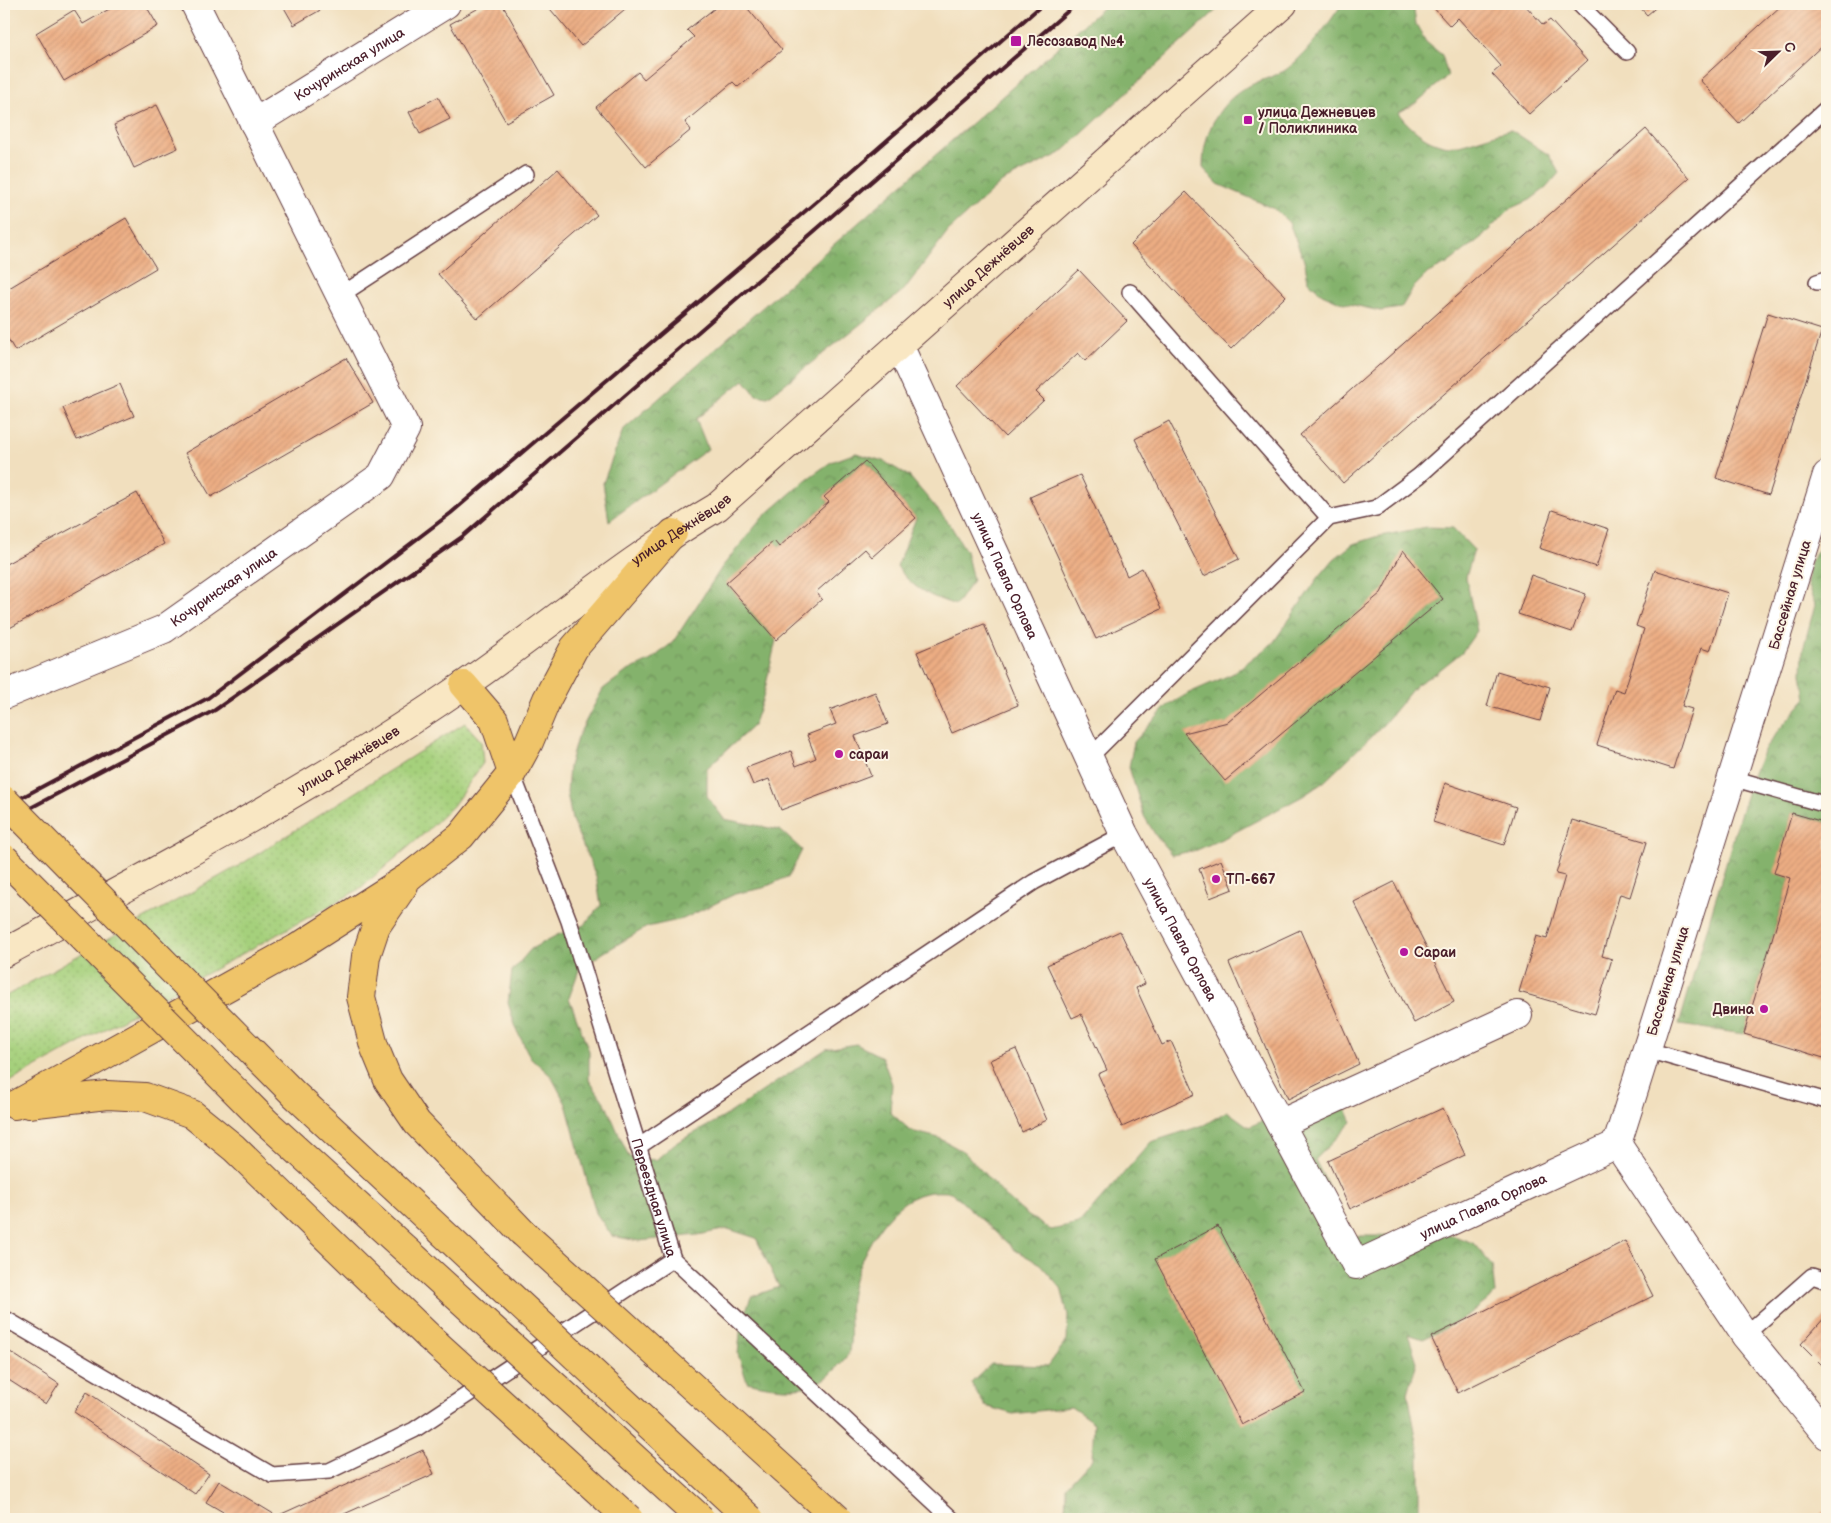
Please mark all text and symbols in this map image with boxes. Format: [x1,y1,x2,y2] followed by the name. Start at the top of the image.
[291,23,408,105] street label: Кочуринская улица
[1754,28,1804,78] north arrow
[1026,33,1125,50] place label: Лесозавод №4
[1009,34,1023,48] marker: Лесозавод №4
[1780,39,1799,55] text: С
[1258,104,1376,137] place label: улица Дежневцев / Поликлиника
[1242,114,1254,126] marker: улица Дежневцев / Поликлиника
[939,221,1038,311] street label: улица Дежнёвцев
[628,490,735,569] street label: улица Дежнёвцев
[969,510,1042,642] street label: улица Павла Орлова
[1765,537,1815,652] street label: Бассейная улица
[167,543,281,630] street label: Кочуринская улица
[294,722,403,797] street label: улица Дежнёвцев
[849,746,889,763] place label: сараи
[833,748,845,760] marker: сараи
[1226,871,1276,888] place label: ТП-667
[1210,873,1222,885] marker: ТП-667
[1141,875,1221,1005] street label: улица Павла Орлова
[1643,923,1693,1038] street label: Бассейная улица
[1414,944,1456,961] place label: Сараи
[1398,946,1410,958] marker: Сараи
[1712,1001,1755,1018] place label: Двина
[1758,1003,1770,1015] marker: Двина
[628,1136,681,1260] street label: Переездная улица
[1417,1169,1550,1243] street label: улица Павла Орлова

